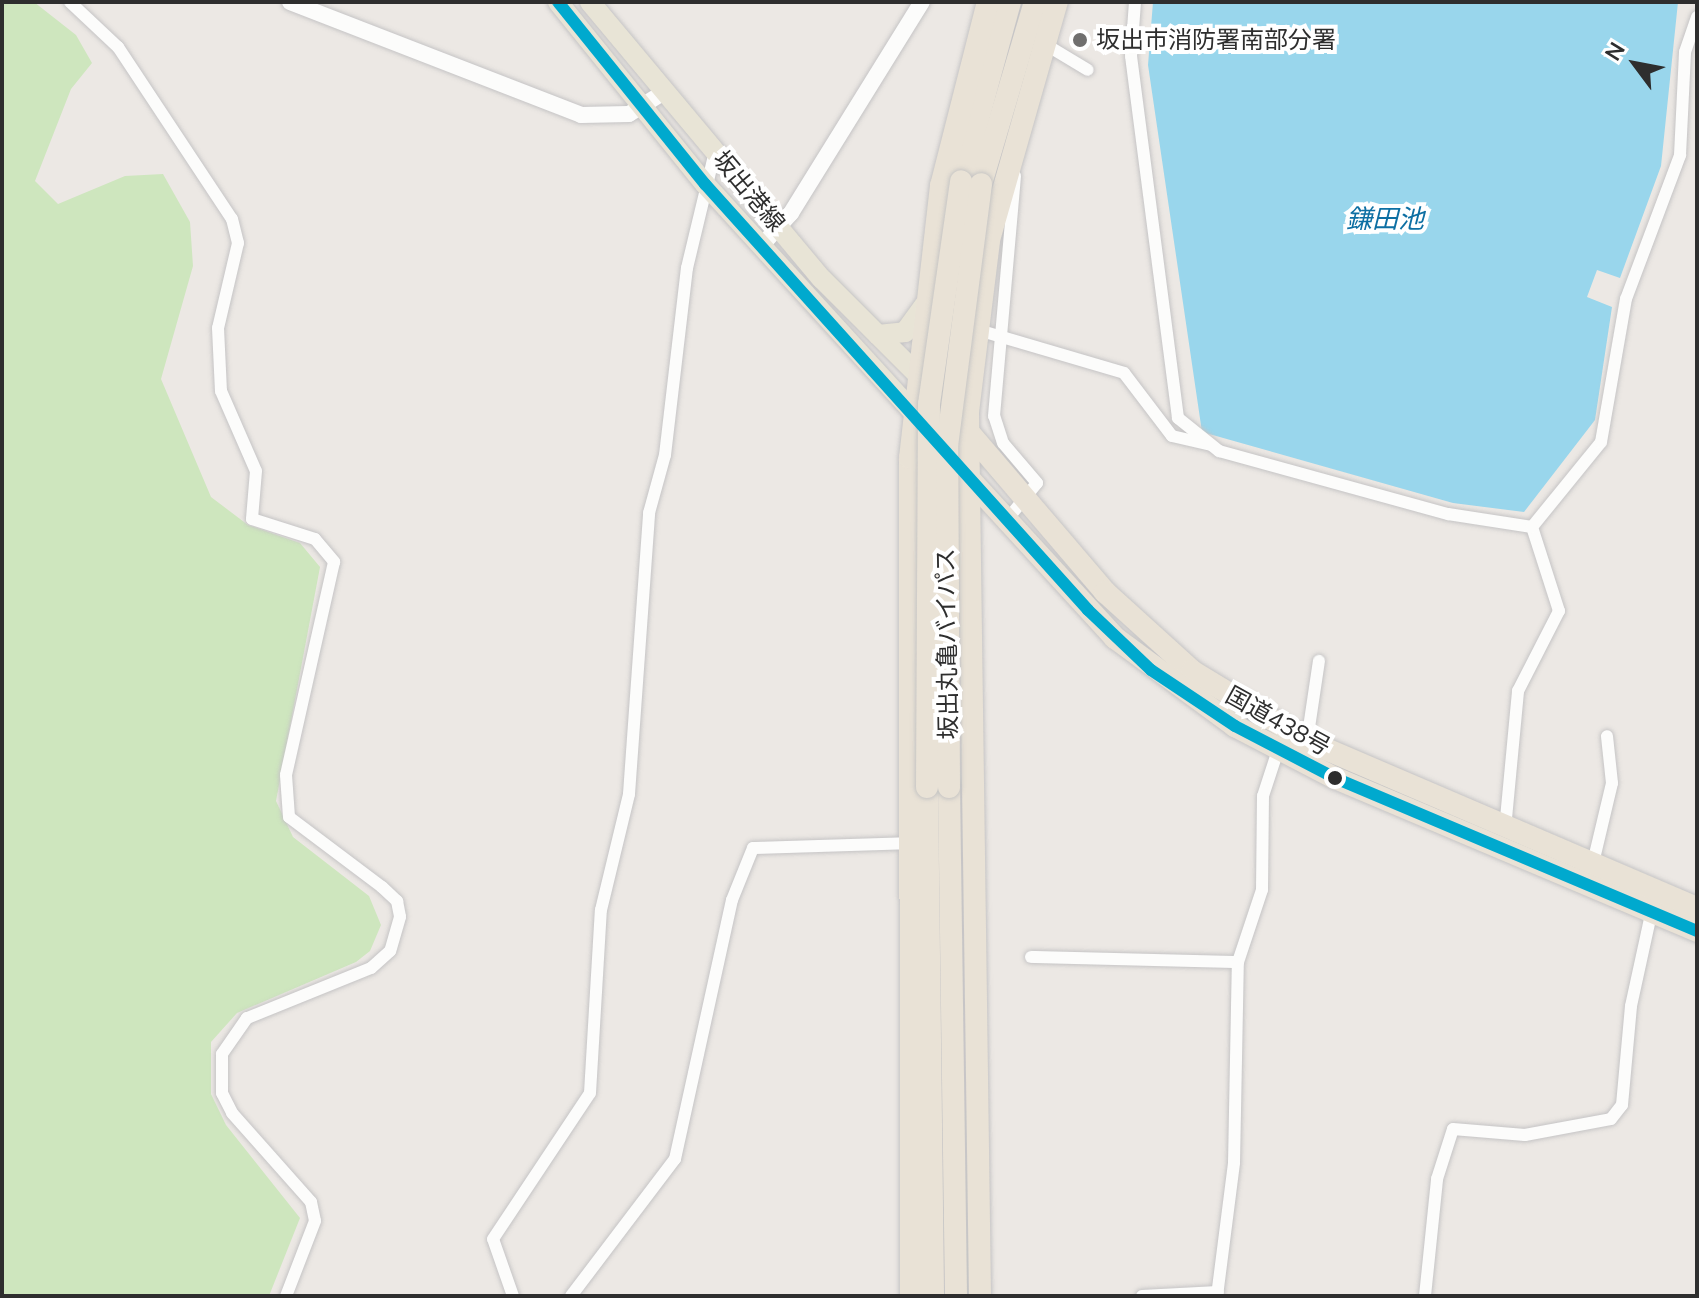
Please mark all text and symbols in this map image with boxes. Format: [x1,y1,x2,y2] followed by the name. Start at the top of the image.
[1595,24,1675,104] north arrow
[1096,26,1336,54] place label: 坂出市消防署南部分署
[1071,31,1089,49] marker: 坂出市消防署南部分署
[1598,37,1631,66] text: N
[707,145,791,237] street label: 坂出港線
[1346,203,1424,235] water label: 鎌田池
[931,548,963,740] street label: 坂出丸亀バイパス
[1221,680,1335,762] street label: 国道438号
[1327,770,1343,786] unlabelled marker

